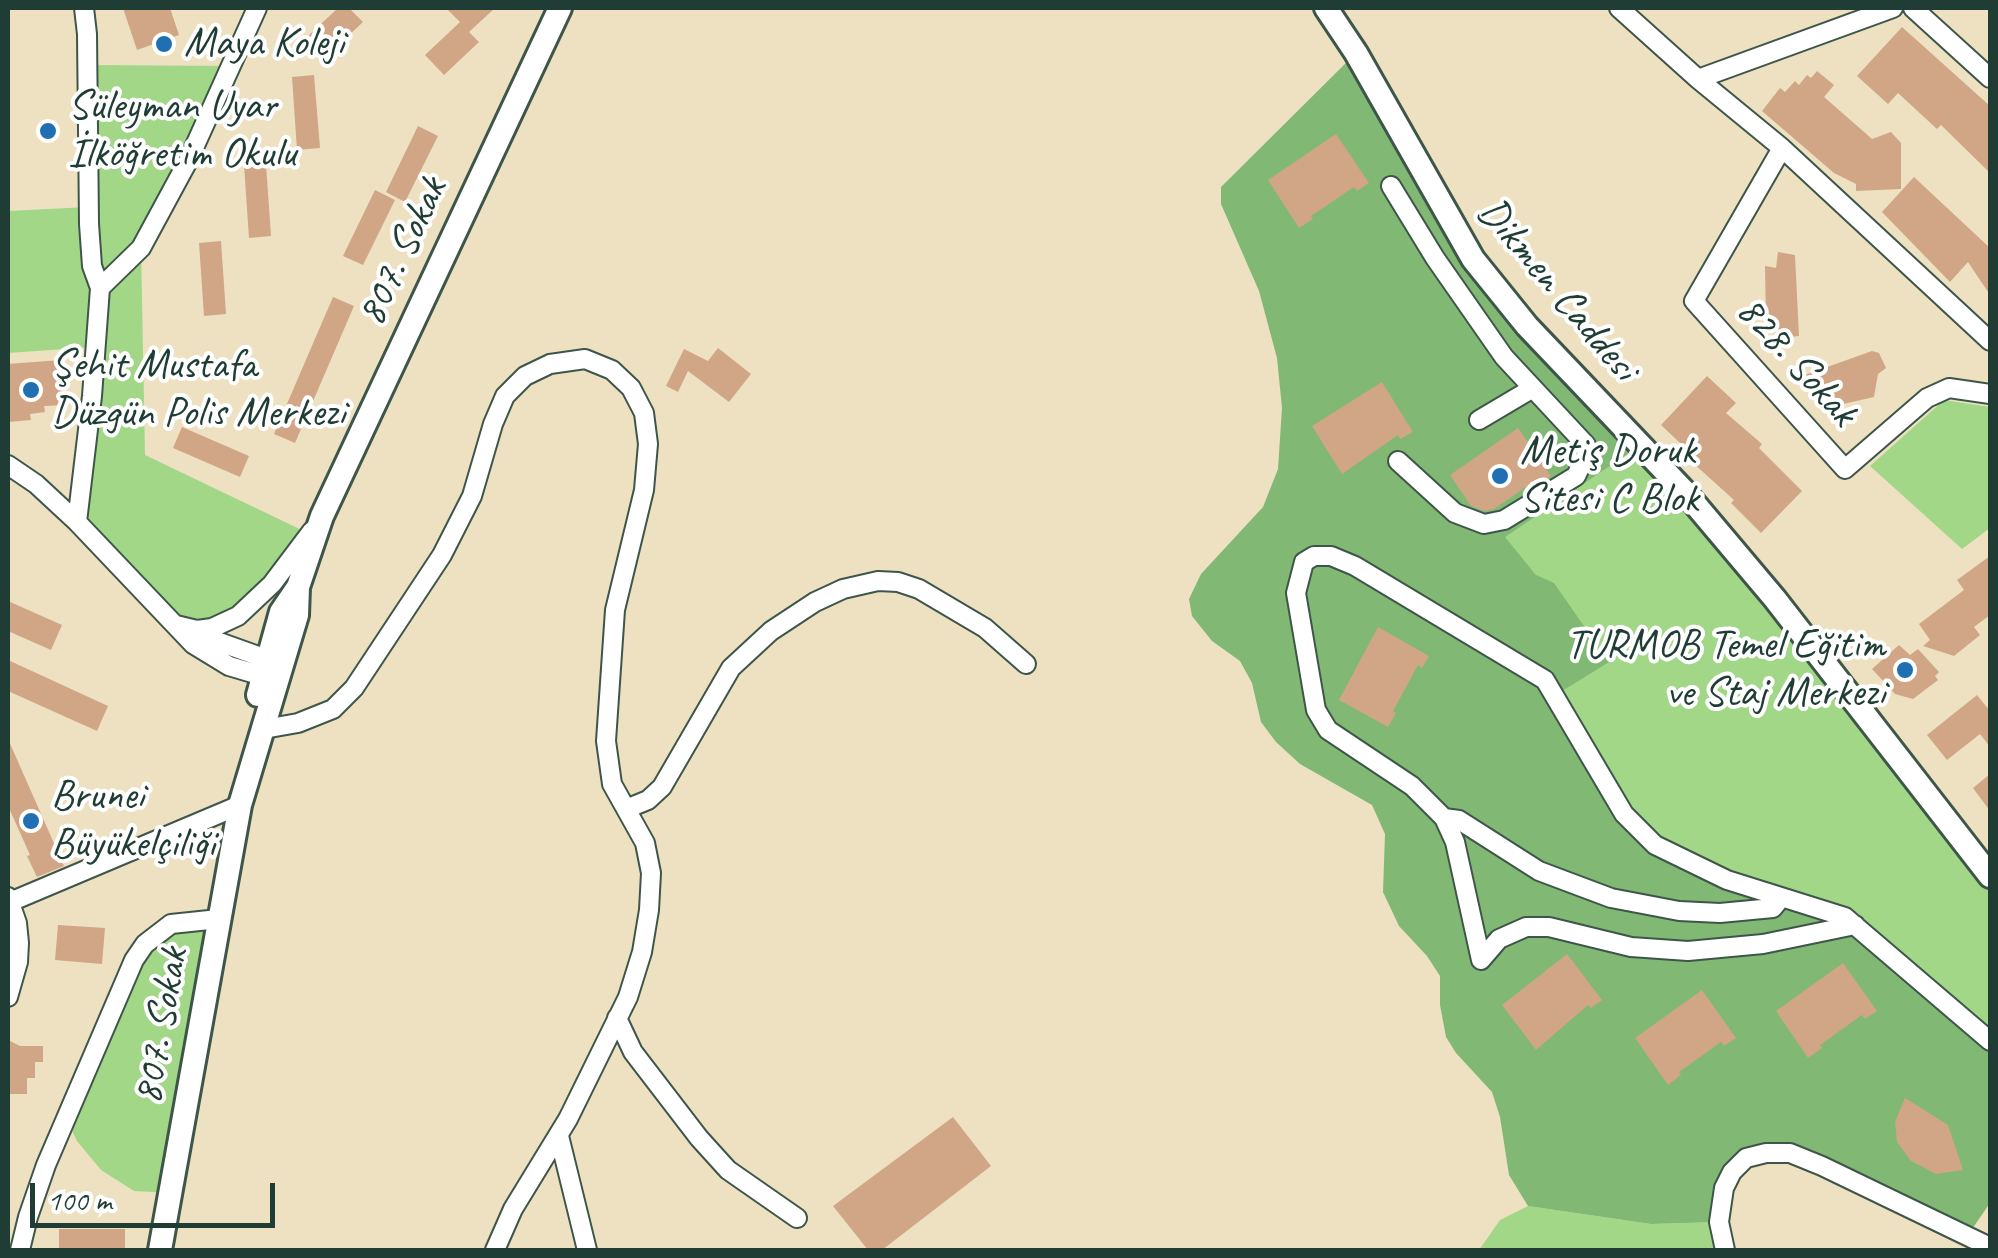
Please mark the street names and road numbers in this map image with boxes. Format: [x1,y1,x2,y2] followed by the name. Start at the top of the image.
[347,170,459,334] street label: 807. Sokak
[1466,188,1648,392] street label: Dikmen Caddesi
[1725,287,1867,437] street label: 828. Sokak
[124,944,200,1108] street label: 807. Sokak

